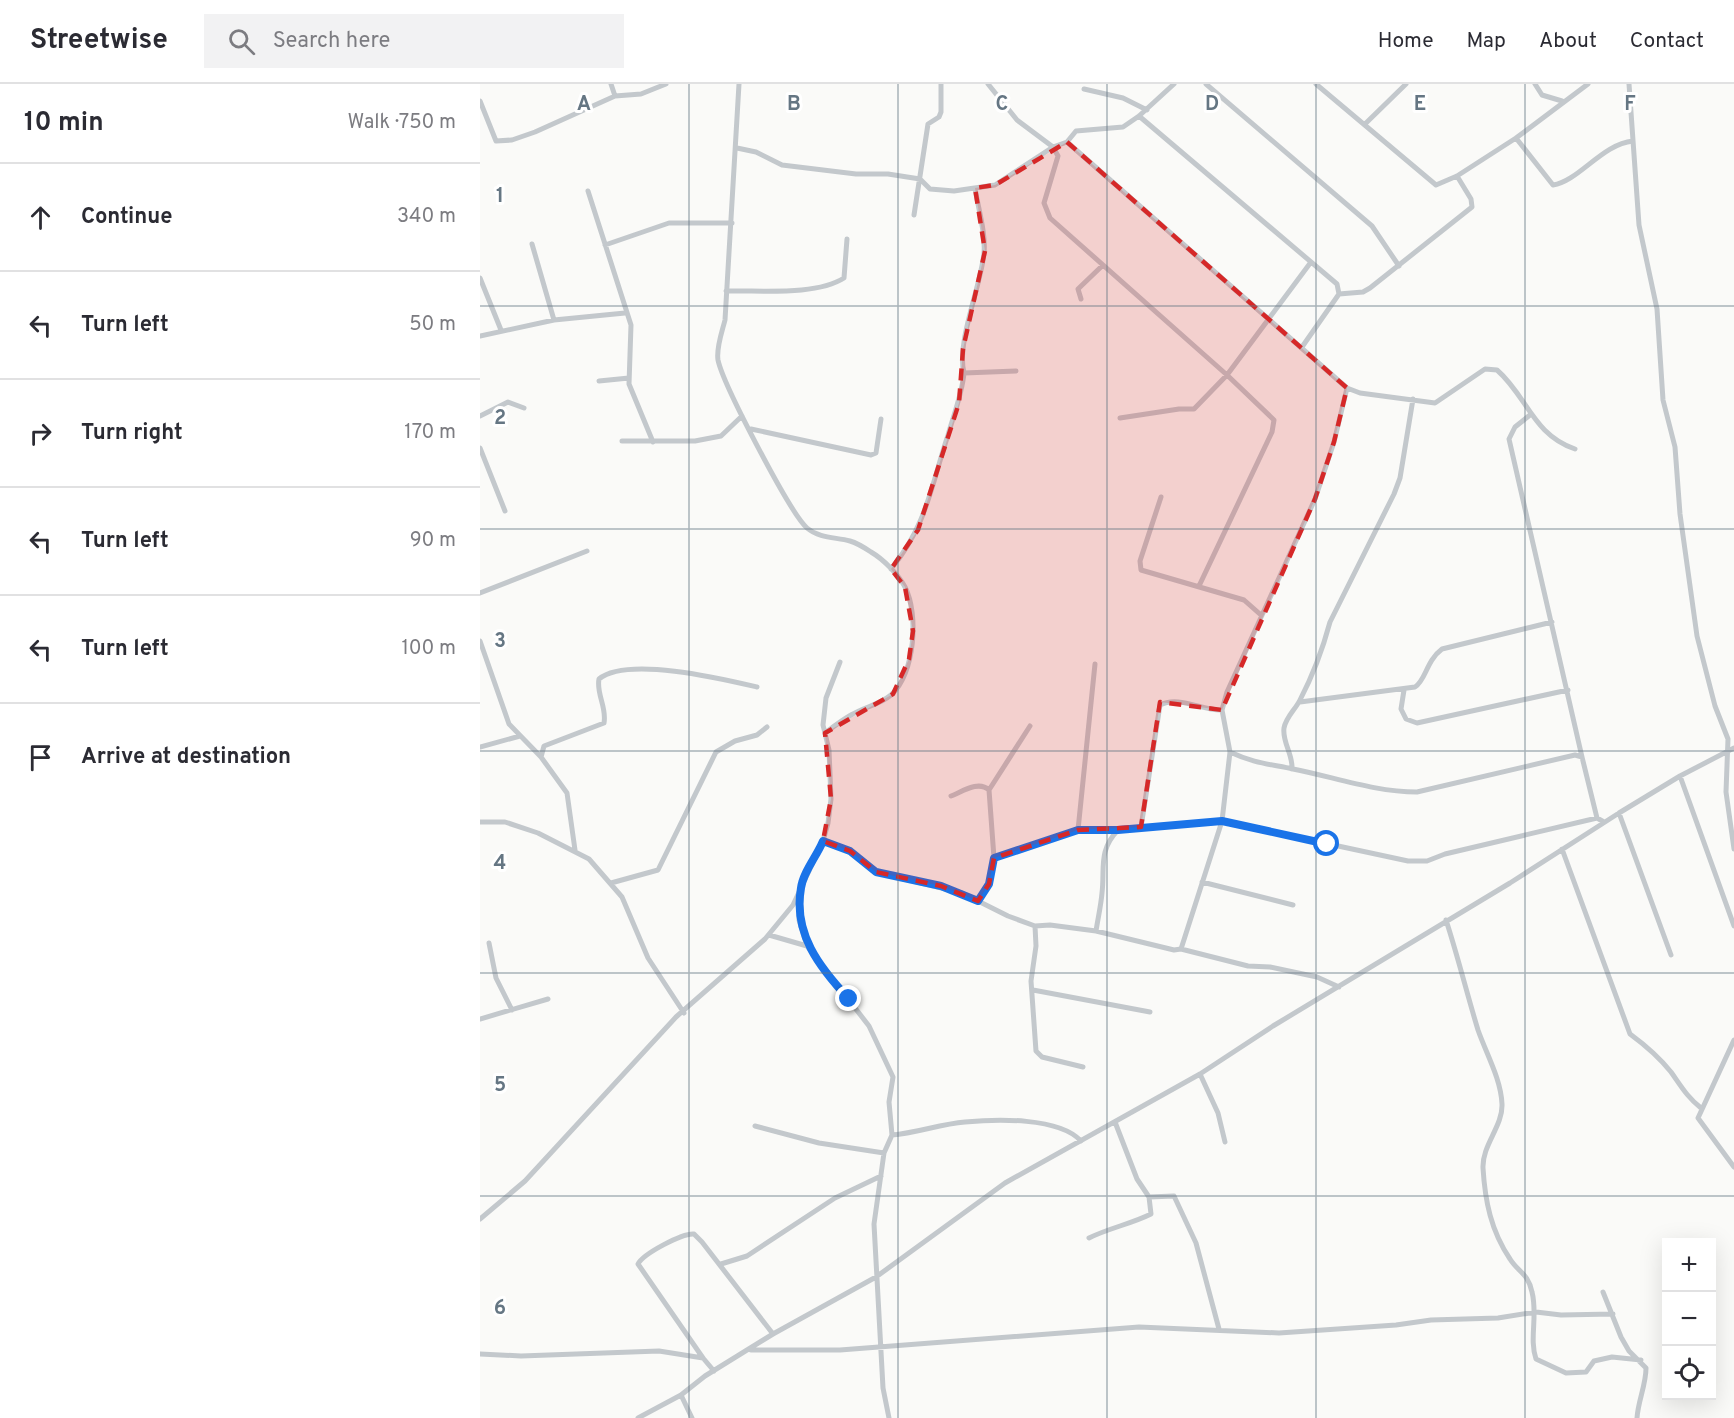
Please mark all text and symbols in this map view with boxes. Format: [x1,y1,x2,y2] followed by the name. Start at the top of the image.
[204,14,624,68] search box
[30,23,168,59] text: Streetwise
[225,25,258,58] icon: search
[273,28,390,55] text: Search here
[1378,28,1434,55] text: Home
[1467,28,1506,55] text: Map
[1539,28,1597,55] text: About
[1630,28,1704,55] text: Contact
[577,92,591,118] text: A
[787,92,801,118] text: B
[996,92,1008,118] text: C
[1205,92,1219,118] text: D
[1414,92,1426,118] text: E
[1624,92,1636,118] text: F
[24,107,104,140] text: 10 min
[347,110,456,136] text: Walk · 750 m
[496,184,504,210] text: 1
[24,201,57,234] icon: ahead
[81,204,172,231] text: Continue
[397,204,456,230] text: 340 m
[24,309,57,342] icon: left
[81,312,169,339] text: Turn left
[409,312,456,338] text: 50 m
[494,406,506,432] text: 2
[24,417,57,450] icon: right
[81,420,183,447] text: Turn right
[404,420,456,446] text: 170 m
[24,525,57,558] icon: left
[81,528,169,555] text: Turn left
[410,528,456,554] text: 90 m
[494,629,506,655] text: 3
[24,633,57,666] icon: left
[81,636,169,663] text: Turn left
[401,636,456,662] text: 100 m
[24,741,57,774] icon: arrive
[81,744,291,771] text: Arrive at destination
[1313,830,1339,856] route start
[494,851,506,877] text: 4
[835,985,861,1011] route end
[494,1073,506,1099] text: 5
[1662,1238,1716,1400] map controls
[1662,1238,1716,1292] button: +
[1662,1292,1716,1346] button: −
[494,1296,506,1322] text: 6
[1662,1346,1716,1400] button: locate

